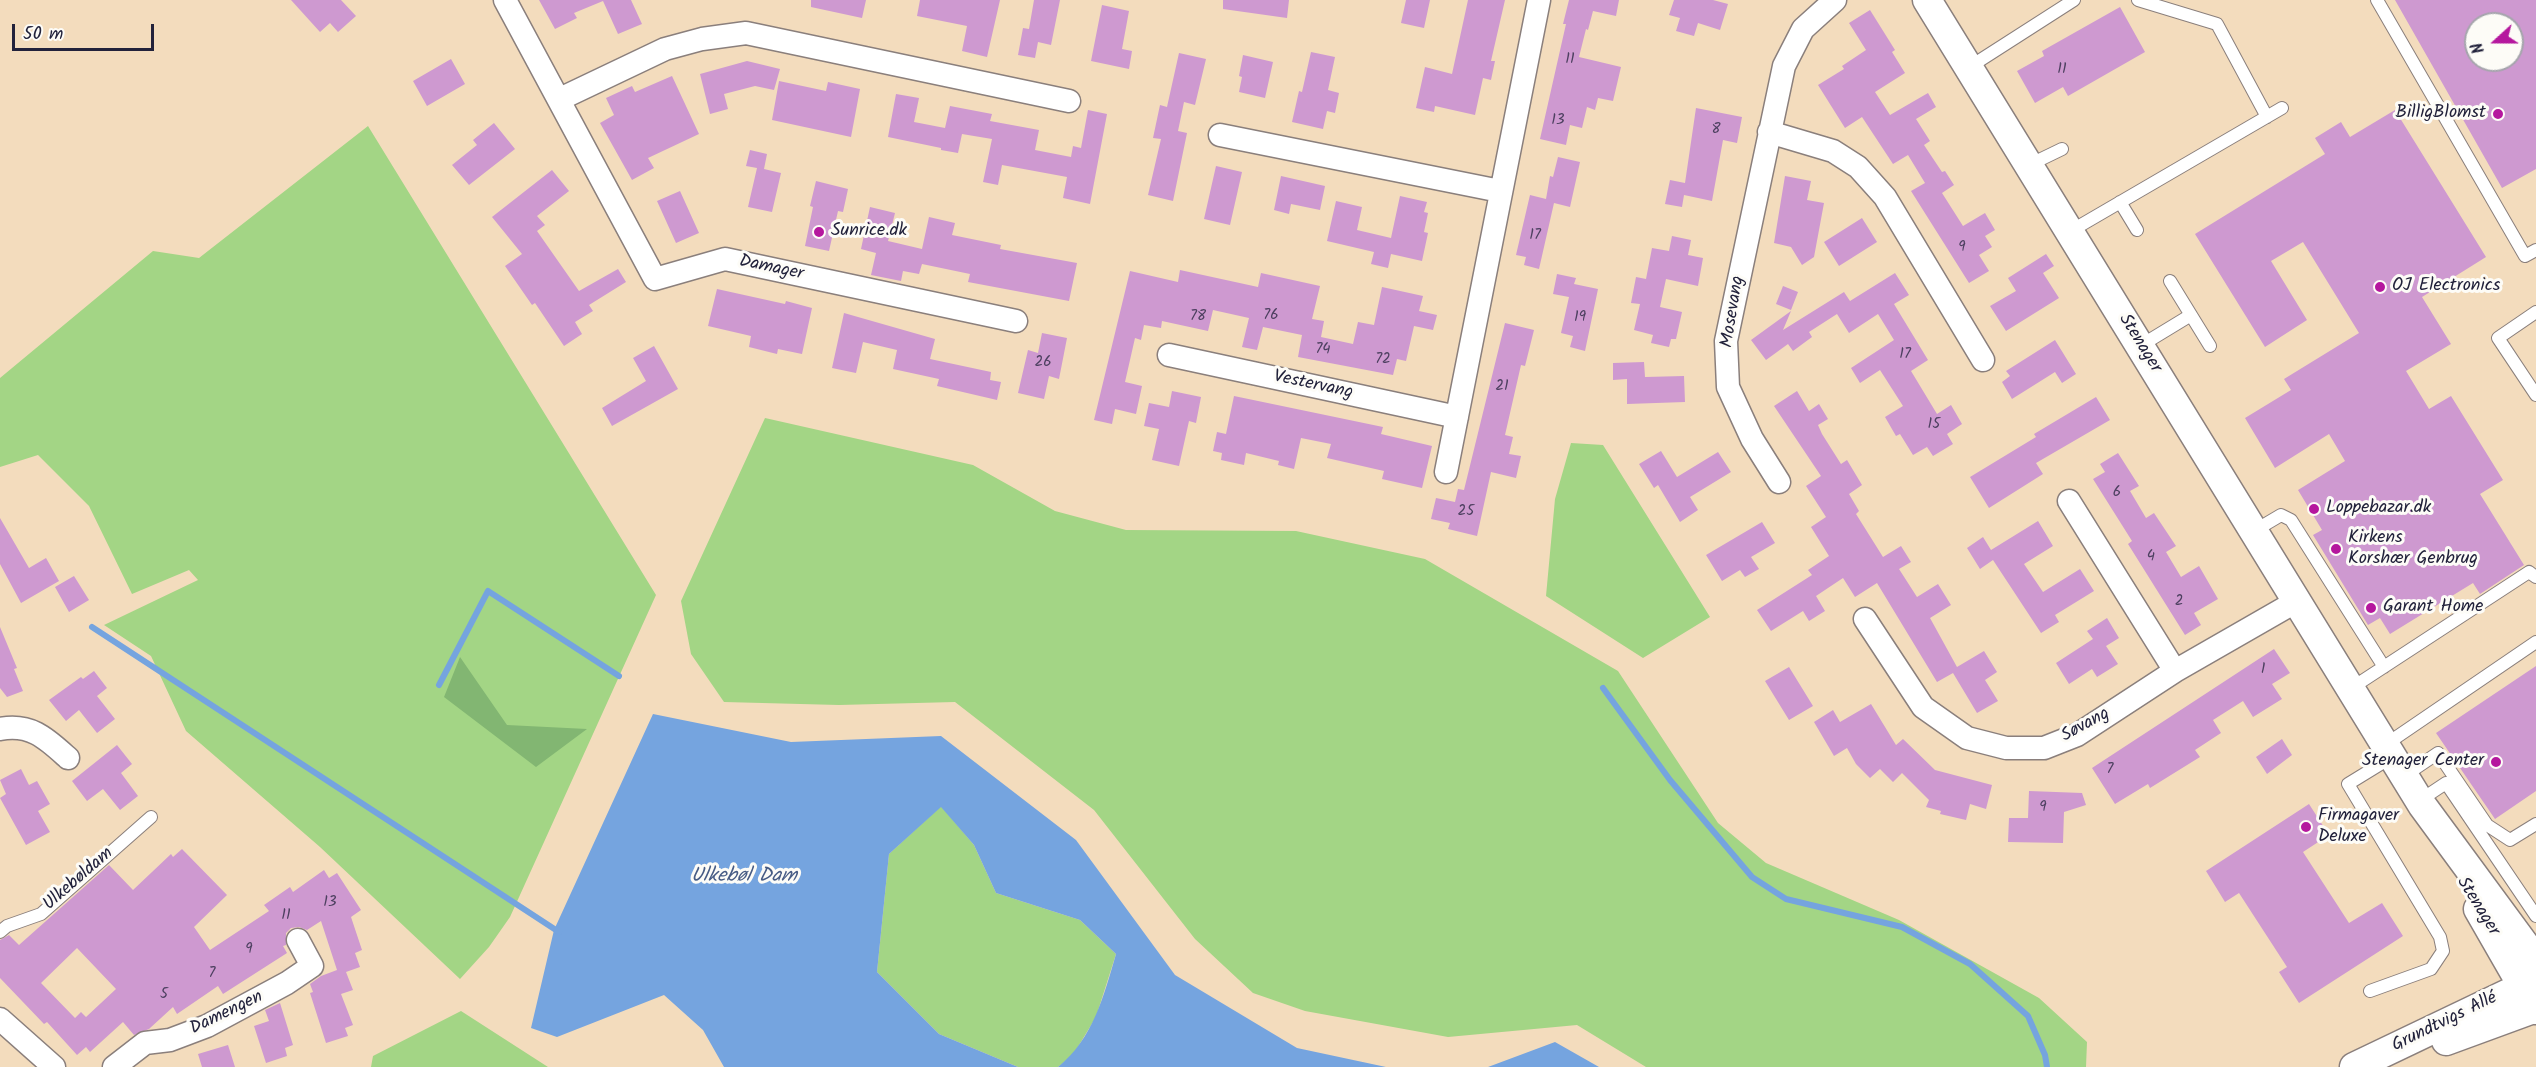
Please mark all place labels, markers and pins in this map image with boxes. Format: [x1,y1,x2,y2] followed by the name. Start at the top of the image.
[2396,103,2486,125] place label: BilligBlomst
[2491,107,2505,121] marker: BilligBlomst
[831,221,907,243] place label: Sunrice.dk
[812,225,826,239] marker: Sunrice.dk
[2392,276,2500,298] place label: OJ Electronics
[2373,280,2387,294] marker: OJ Electronics
[2326,498,2431,520] place label: Loppebazar.dk
[2307,502,2321,516] marker: Loppebazar.dk
[2348,528,2478,570] place label: Kirkens Korshær Genbrug
[2329,542,2343,556] marker: Kirkens Korshær Genbrug
[2383,597,2483,619] place label: Garant Home
[2364,601,2378,615] marker: Garant Home
[2362,751,2484,773] place label: Stenager Center
[2489,755,2503,769] marker: Stenager Center
[2318,806,2399,848] place label: Firmagaver Deluxe
[2299,820,2313,834] marker: Firmagaver Deluxe

